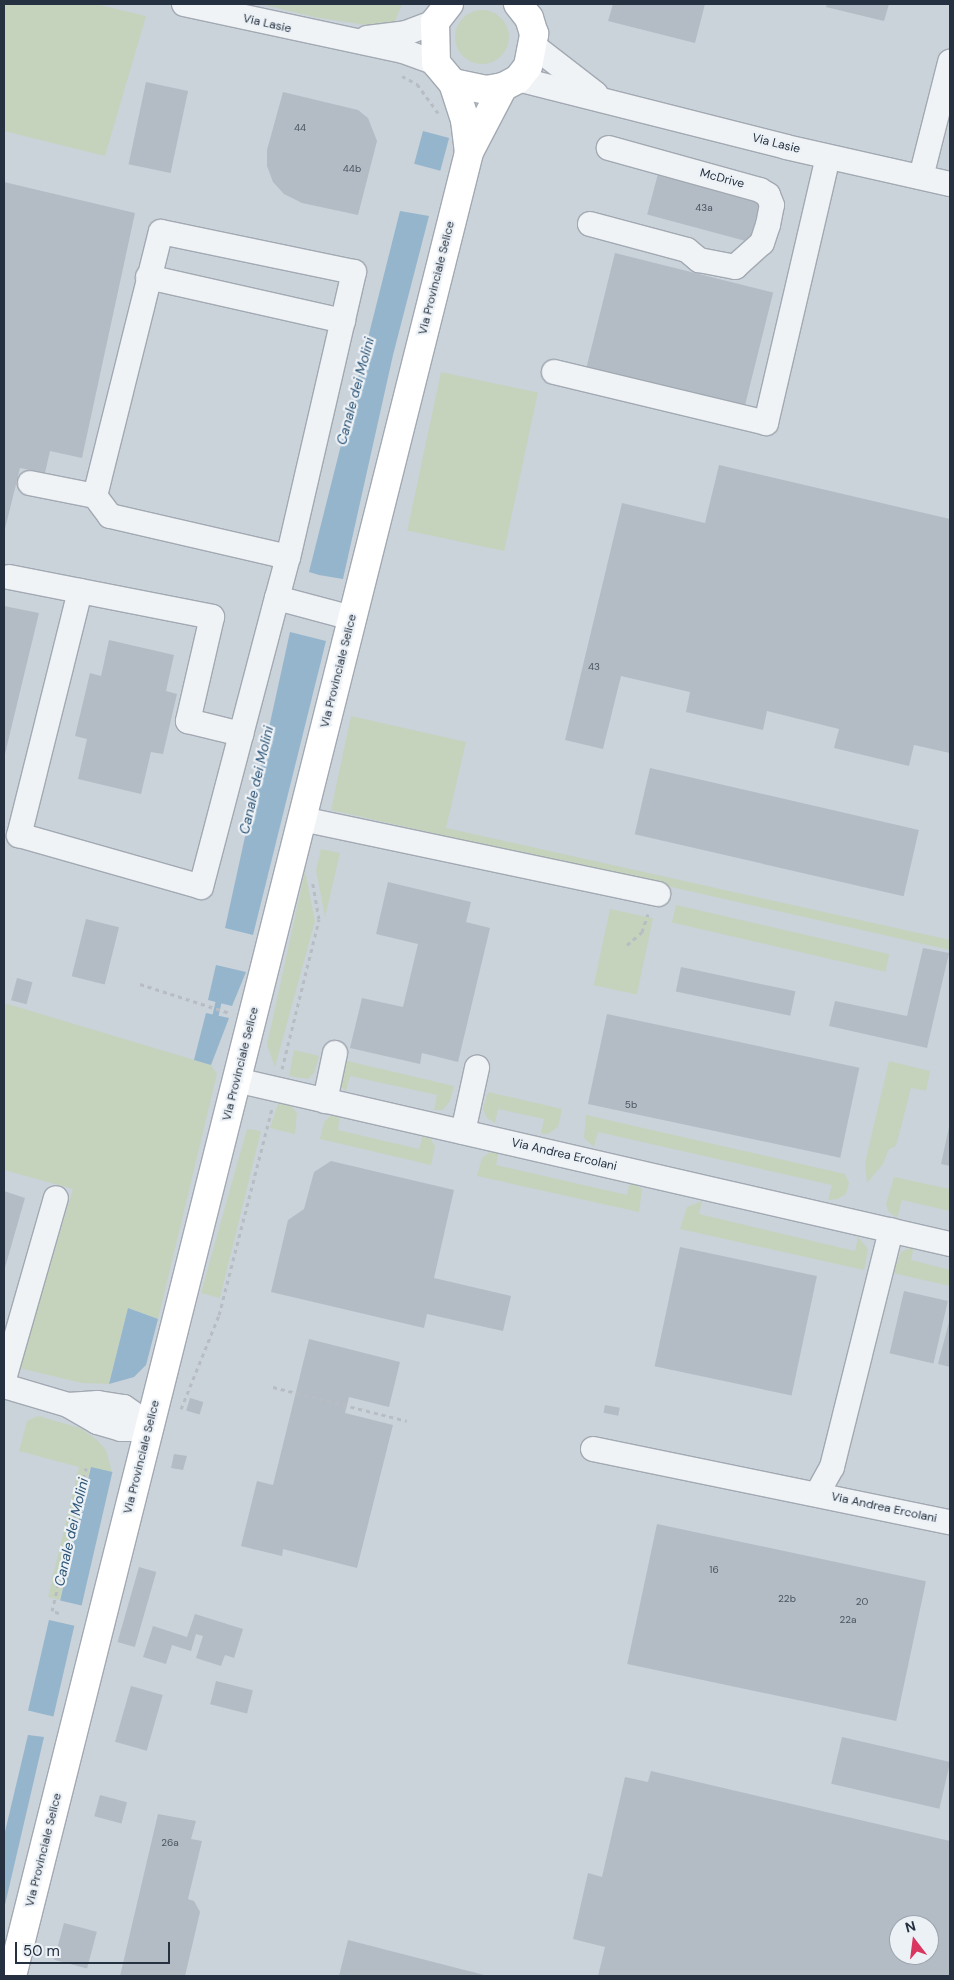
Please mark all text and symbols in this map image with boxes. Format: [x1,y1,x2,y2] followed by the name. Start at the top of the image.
[241,11,293,37] street label: Via Lasie
[294,122,306,134] house number: 44
[750,131,802,157] street label: Via Lasie
[343,163,361,175] house number: 44b
[698,166,746,192] street label: McDrive
[695,202,713,214] house number: 43a
[416,220,458,336] street label: Via Provinciale Selice
[333,335,377,447] water label: Canale dei Molini
[318,613,360,729] street label: Via Provinciale Selice
[588,661,600,673] house number: 43
[235,724,277,836] water label: Canale dei Molini
[220,1006,262,1122] street label: Via Provinciale Selice
[625,1099,637,1111] house number: 5b
[510,1136,618,1174] street label: Via Andrea Ercolani
[121,1399,163,1515] street label: Via Provinciale Selice
[50,1476,92,1588] water label: Canale dei Molini
[830,1490,938,1526] street label: Via Andrea Ercolani
[709,1564,719,1576] house number: 16
[778,1593,796,1605] house number: 22b
[856,1596,868,1608] house number: 20
[840,1614,856,1626] house number: 22a
[23,1792,65,1908] street label: Via Provinciale Selice
[161,1837,179,1849] house number: 26a
[889,1915,939,1965] north arrow
[903,1916,918,1936] text: N
[18,1932,172,1964] scale bar
[23,1941,60,1961] text: 50 m

